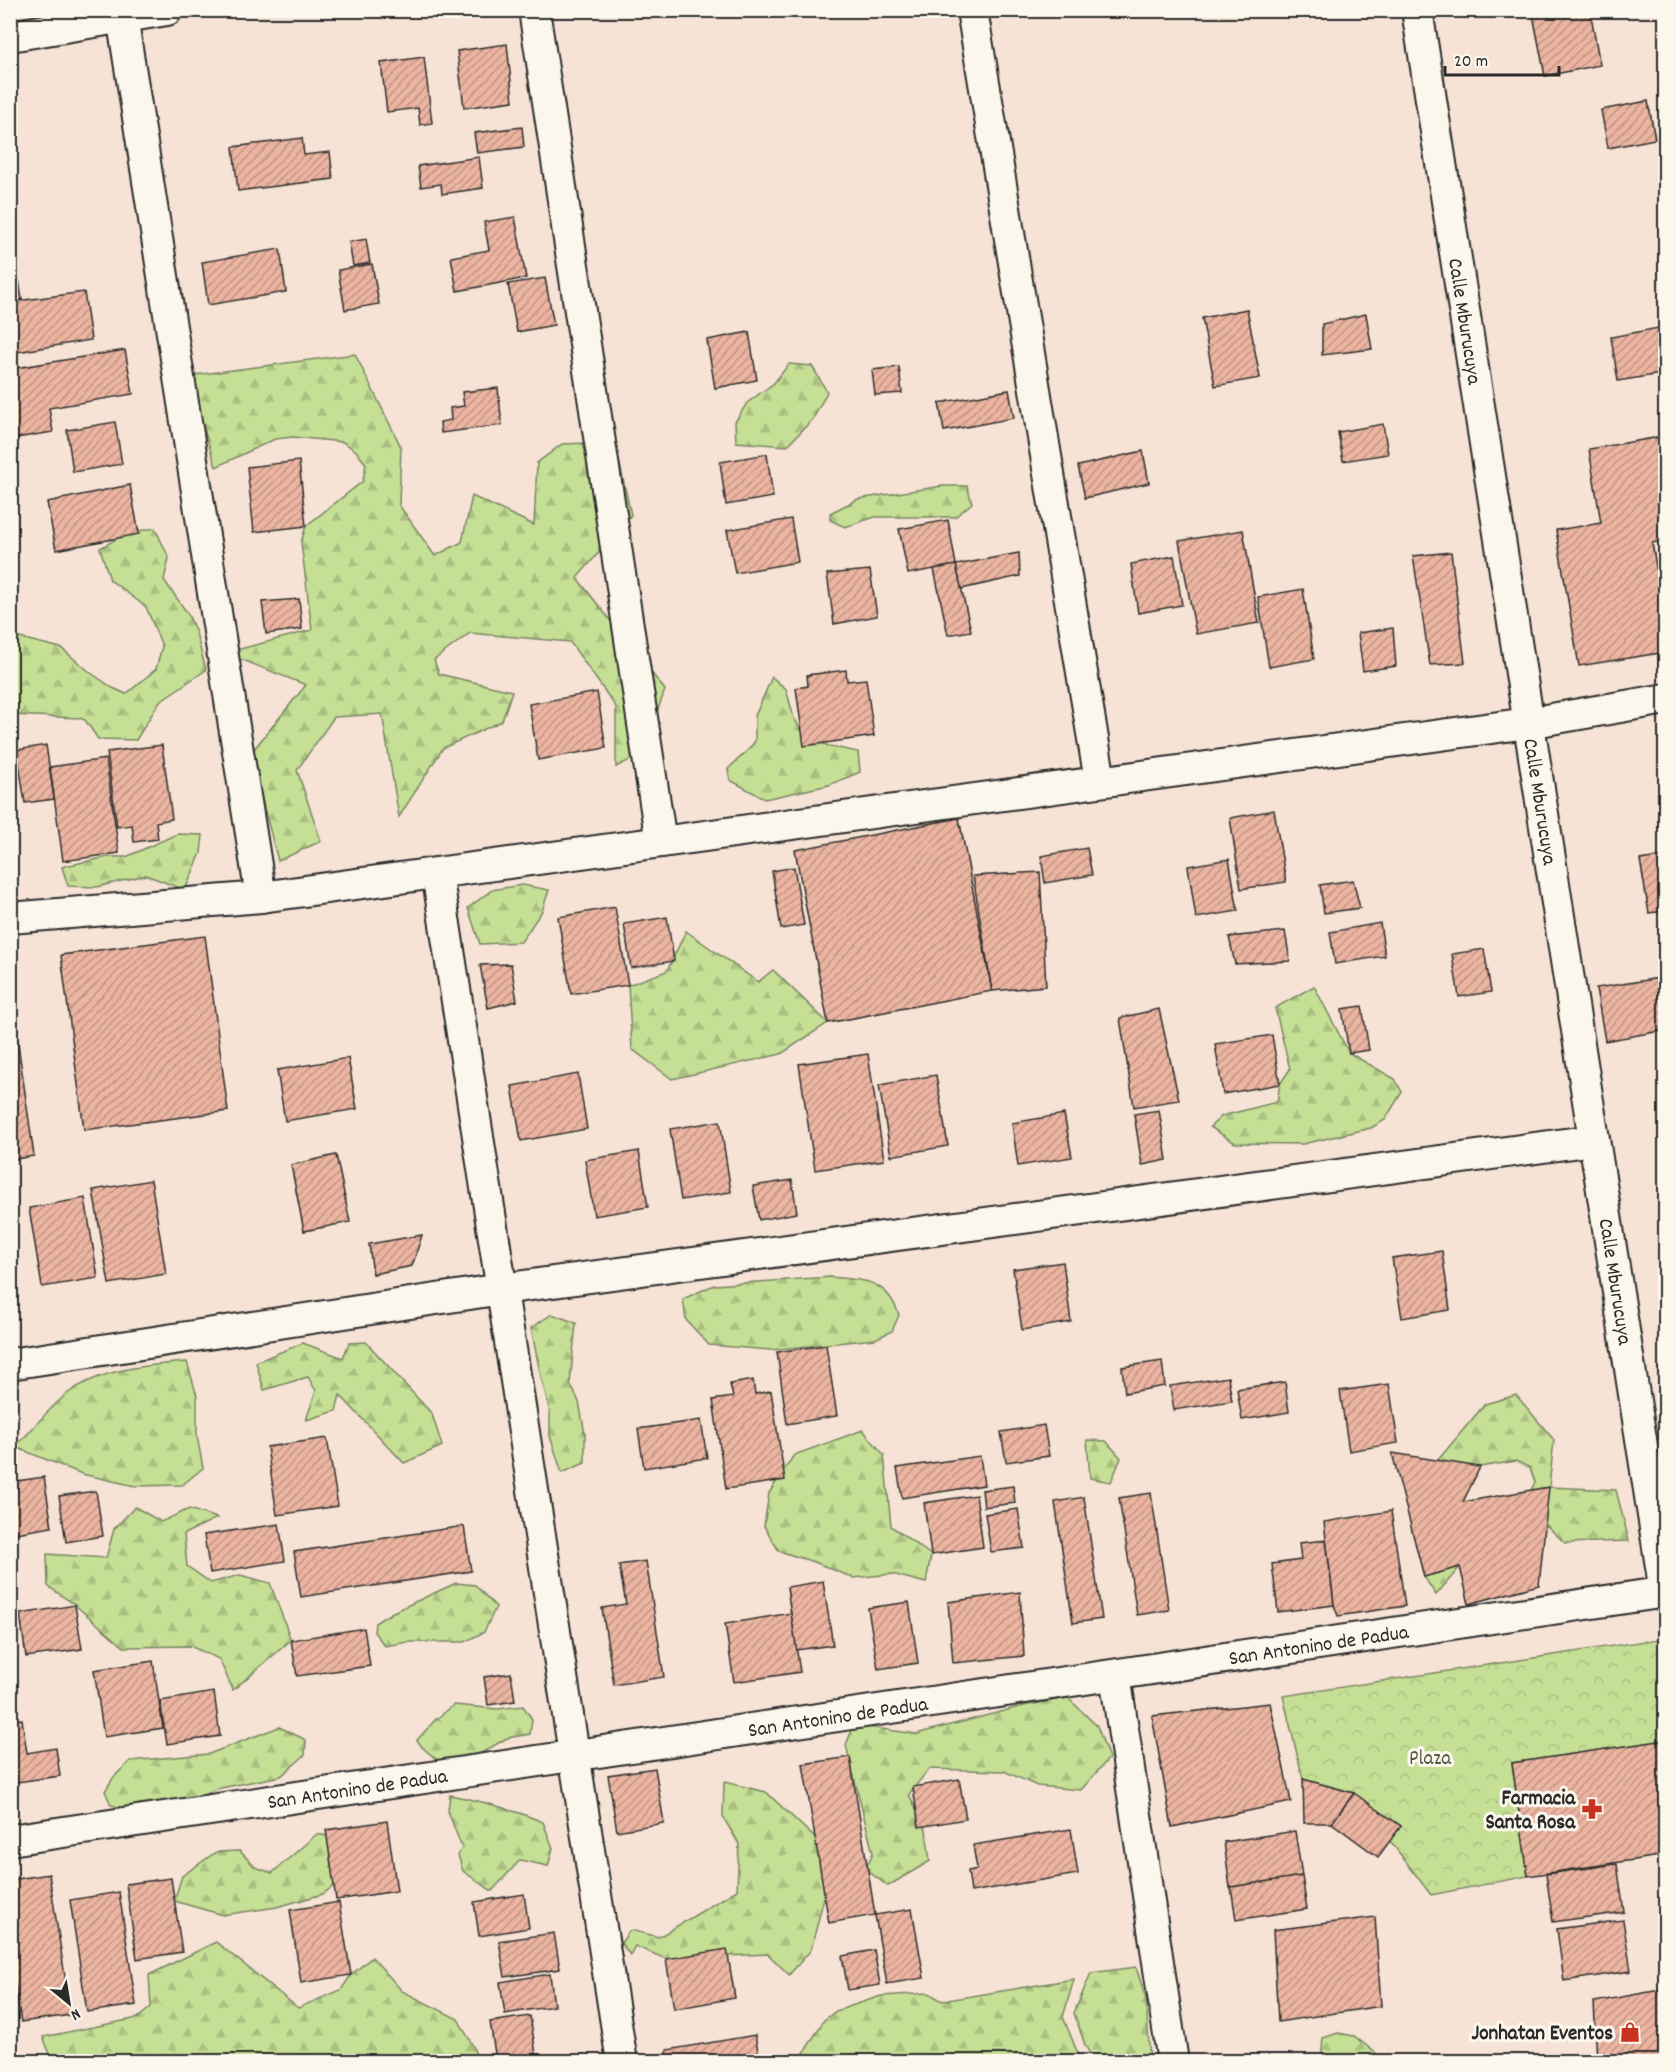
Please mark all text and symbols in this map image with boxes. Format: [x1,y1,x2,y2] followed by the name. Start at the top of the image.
[1445,39,1559,77] scale bar
[1454,50,1488,75] text: 20 m
[1438,256,1488,388] street label: Calle Mburucuya
[1513,736,1563,868] street label: Calle Mburucuya
[1589,1217,1638,1348] street label: Calle Mburucuya
[1227,1619,1412,1675] street label: San Antonino de Padua
[746,1691,931,1747] street label: San Antonino de Padua
[1409,1745,1452,1775] park label: Plaza
[266,1763,451,1819] street label: San Antonino de Padua
[1486,1785,1576,1839] place label: Farmacia Santa Rosa
[1580,1797,1604,1821] pharmacy icon: Farmacia Santa Rosa
[39,1973,99,2033] north arrow
[66,2002,84,2026] text: N
[1472,2020,1613,2050] place label: Jonhatan Eventos
[1618,2020,1642,2044] shop icon: Jonhatan Eventos

